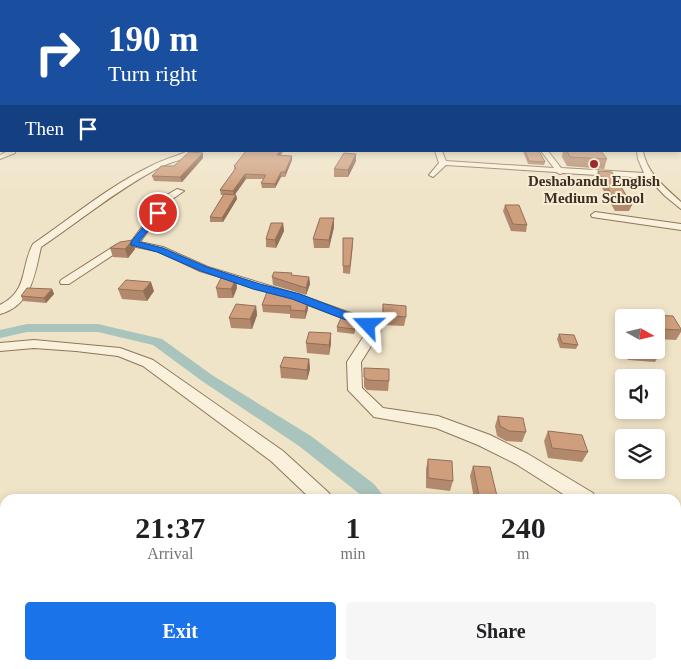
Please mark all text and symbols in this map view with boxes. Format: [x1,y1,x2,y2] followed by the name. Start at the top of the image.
[25,20,90,85] icon: right
[108,20,198,59] text: 190 m
[108,61,197,86] text: Turn right
[74,115,102,143] icon: arrive
[25,118,64,139] text: Then
[588,158,600,170] marker: Deshabandu English Medium School
[528,173,661,206] place label: Deshabandu English Medium School
[137,192,179,234] pin
[144,199,172,227] icon: arrive
[341,298,393,350] position arrow
[615,309,665,359] north arrow
[615,309,665,479] map controls
[615,369,665,419] button: sound
[615,429,665,479] button: layers
[135,511,205,544] text: 21:37
[345,511,360,544] text: 1
[501,511,546,544] text: 240
[147,545,193,562] text: Arrival
[341,545,365,562] text: min
[517,545,529,562] text: m
[25,602,336,660] button: Exit
[346,602,656,660] button: Share

